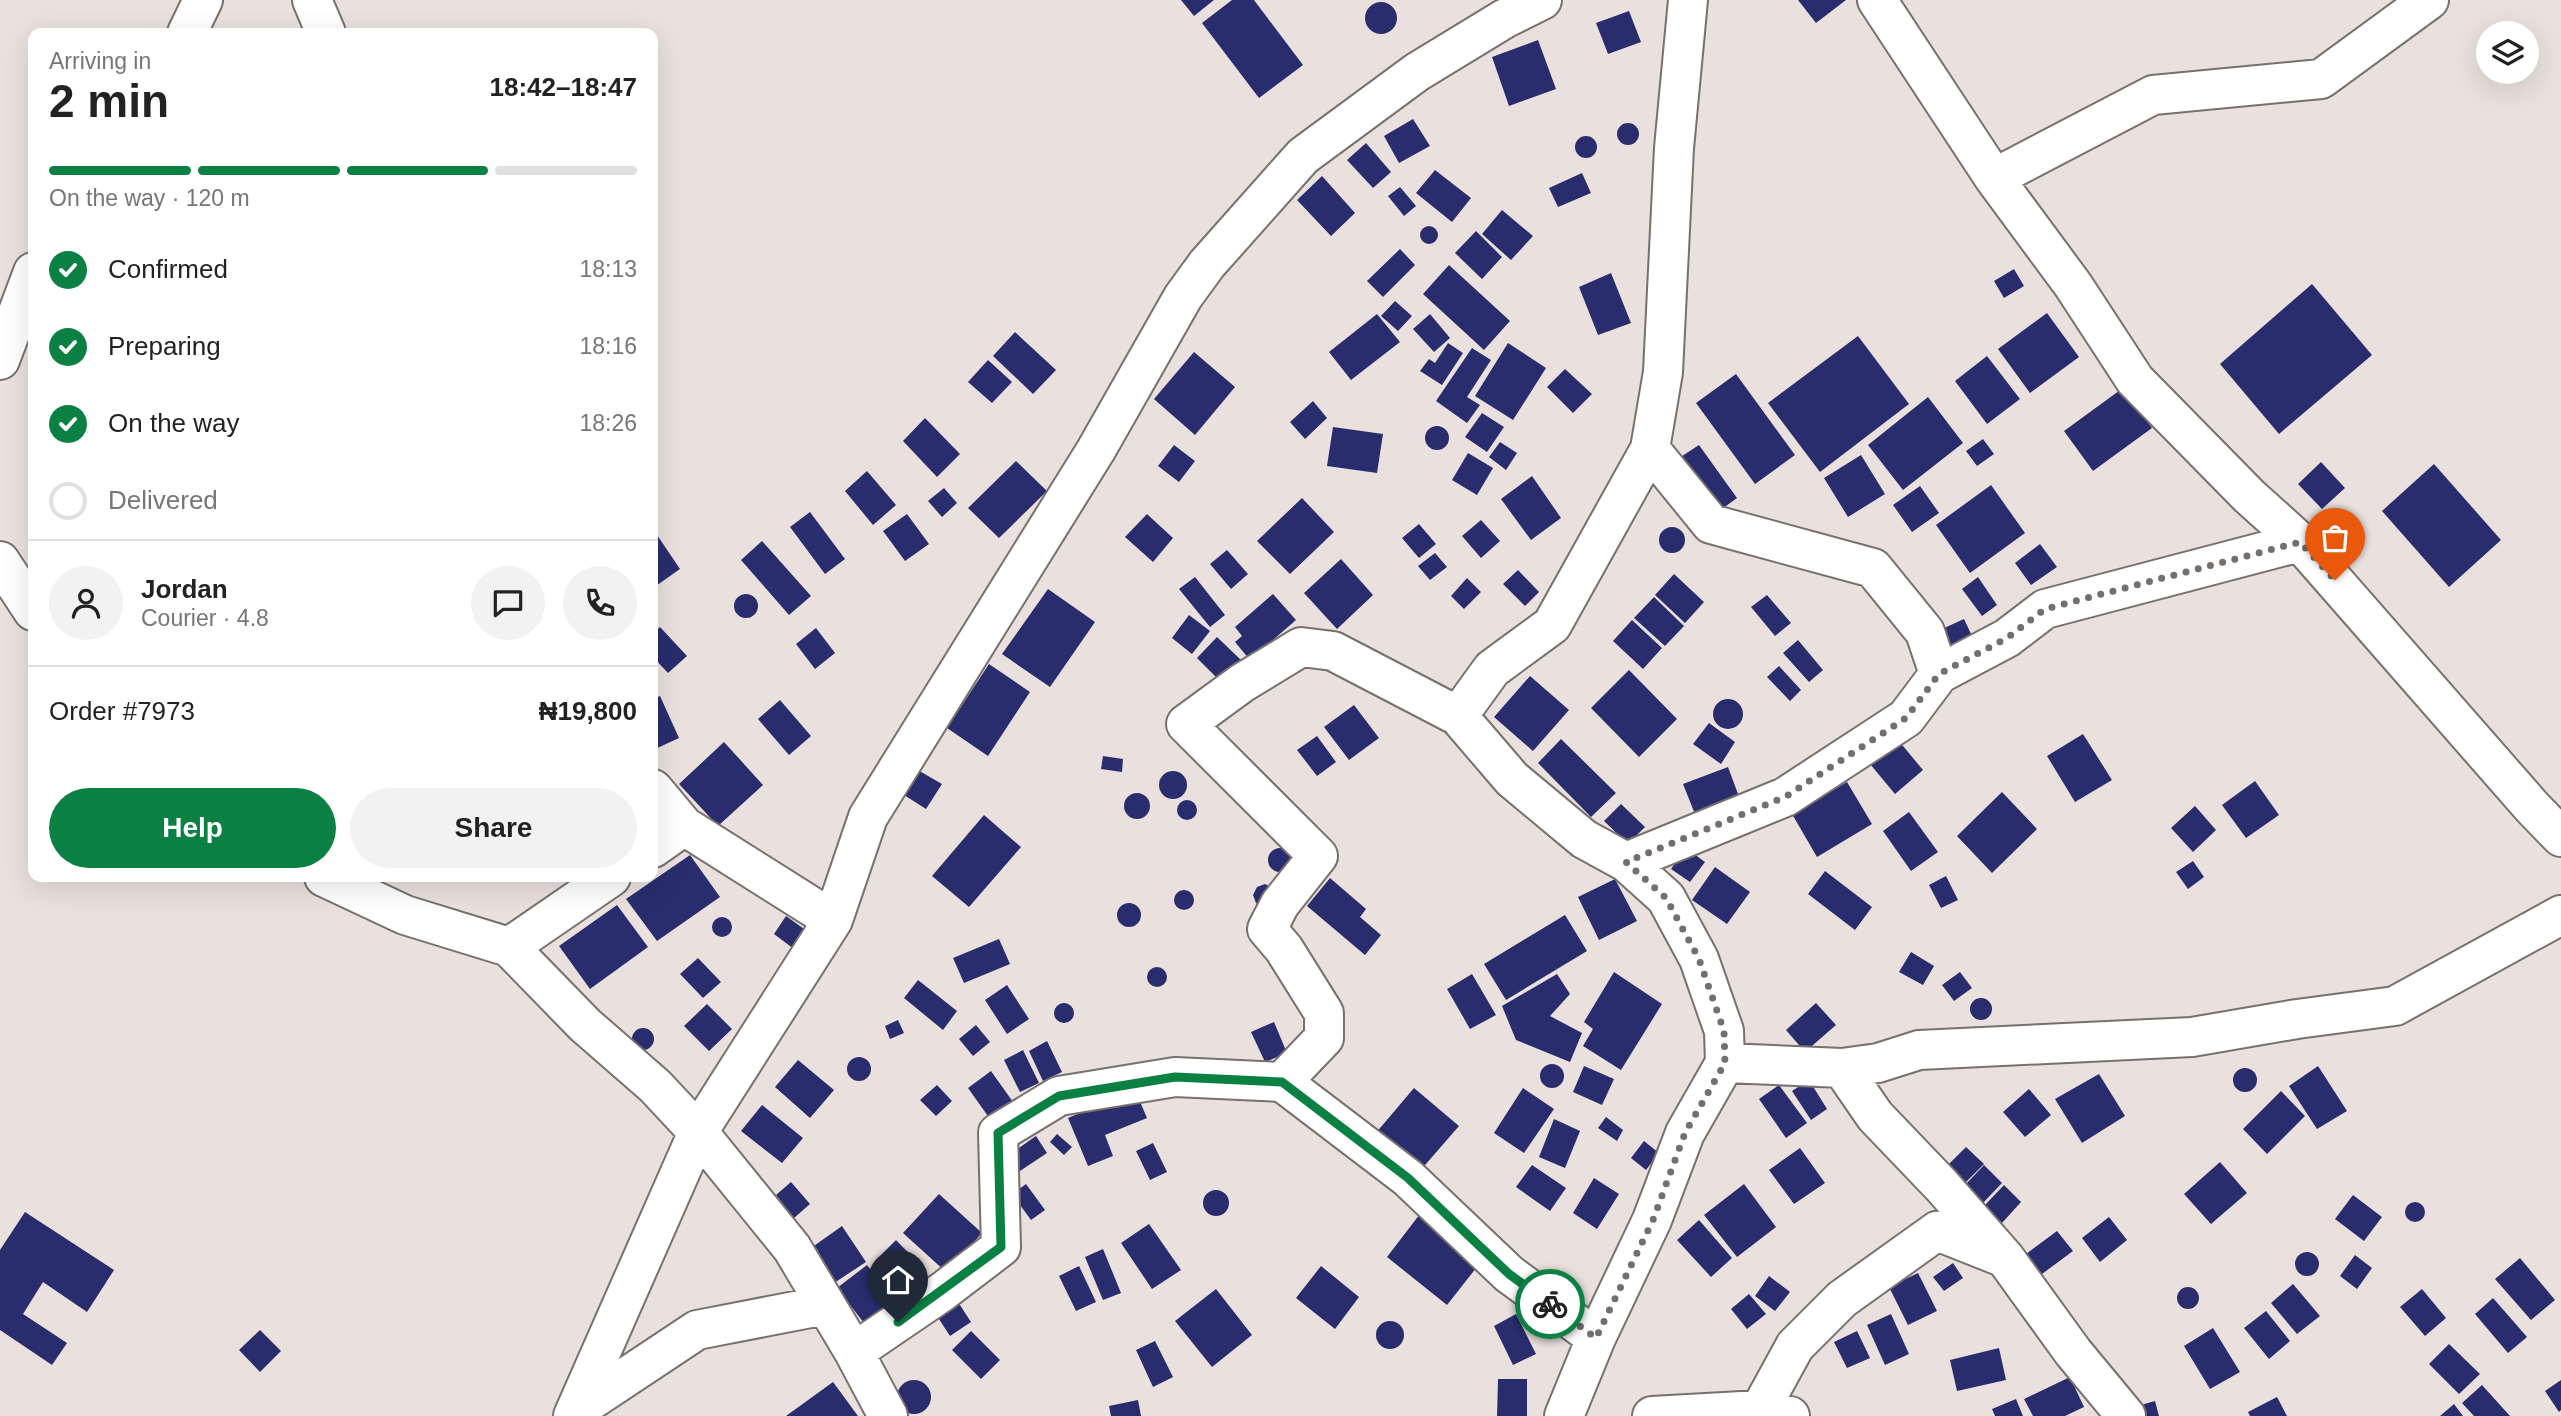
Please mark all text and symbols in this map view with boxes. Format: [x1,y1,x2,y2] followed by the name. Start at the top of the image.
[2476,21,2539,84] map controls
[2476,21,2539,84] button: layers
[49,48,151,74] text: Arriving in
[490,72,637,102] text: 18:42–18:47
[49,75,169,127] text: 2 min
[49,185,250,211] text: On the way · 120 m
[49,251,87,289] icon: check
[108,254,228,284] text: Confirmed
[579,256,637,282] text: 18:13
[49,328,87,366] icon: check
[108,331,221,361] text: Preparing
[579,333,637,359] text: 18:16
[49,405,87,443] icon: check
[108,408,240,438] text: On the way
[579,410,637,436] text: 18:26
[108,485,218,515] text: Delivered
[2305,508,2365,580] pin
[2316,519,2354,557] icon: bag
[49,566,123,640] button: person
[471,566,545,640] button: chat
[563,566,637,640] button: phone
[141,574,228,604] text: Jordan
[141,605,269,631] text: Courier · 4.8
[49,696,195,726] text: Order #7973
[539,696,637,726] text: ₦19,800
[49,788,336,868] button: Help
[350,788,637,868] button: Share
[868,1250,928,1322] pin
[879,1261,917,1299] icon: home
[1515,1269,1585,1339] courier
[1531,1285,1569,1323] icon: bike

